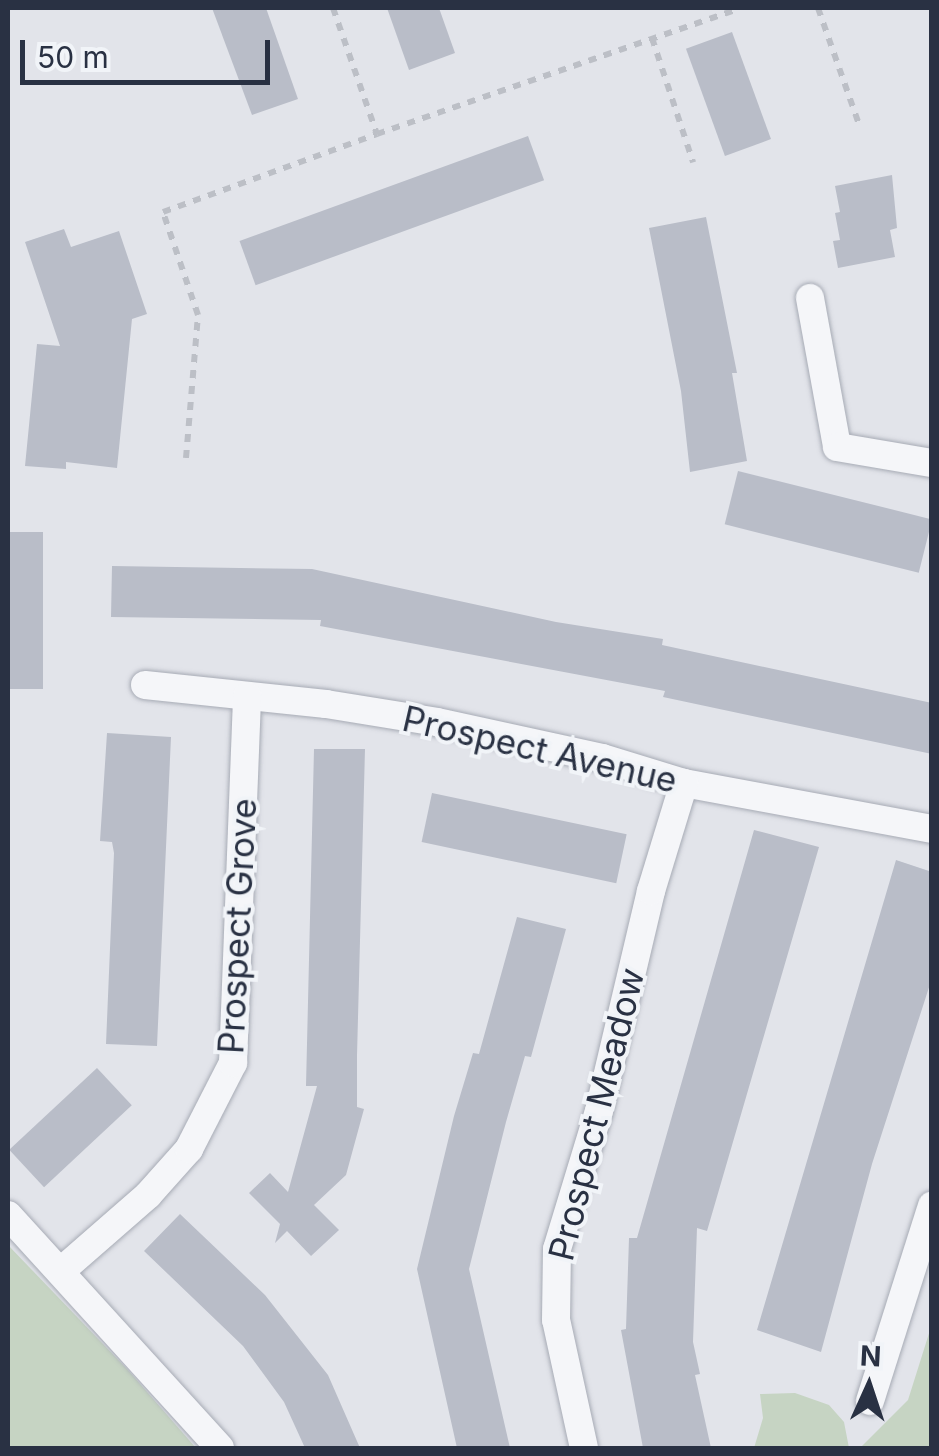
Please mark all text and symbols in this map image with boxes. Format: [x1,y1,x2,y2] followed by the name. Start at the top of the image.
[25,20,275,82] scale bar
[37,39,109,75] text: 50 m
[399,697,681,801] street label: Prospect Avenue
[209,797,265,1055] street label: Prospect Grove
[539,963,653,1265] street label: Prospect Meadow
[819,1336,919,1436] north arrow
[859,1339,882,1374] text: N

